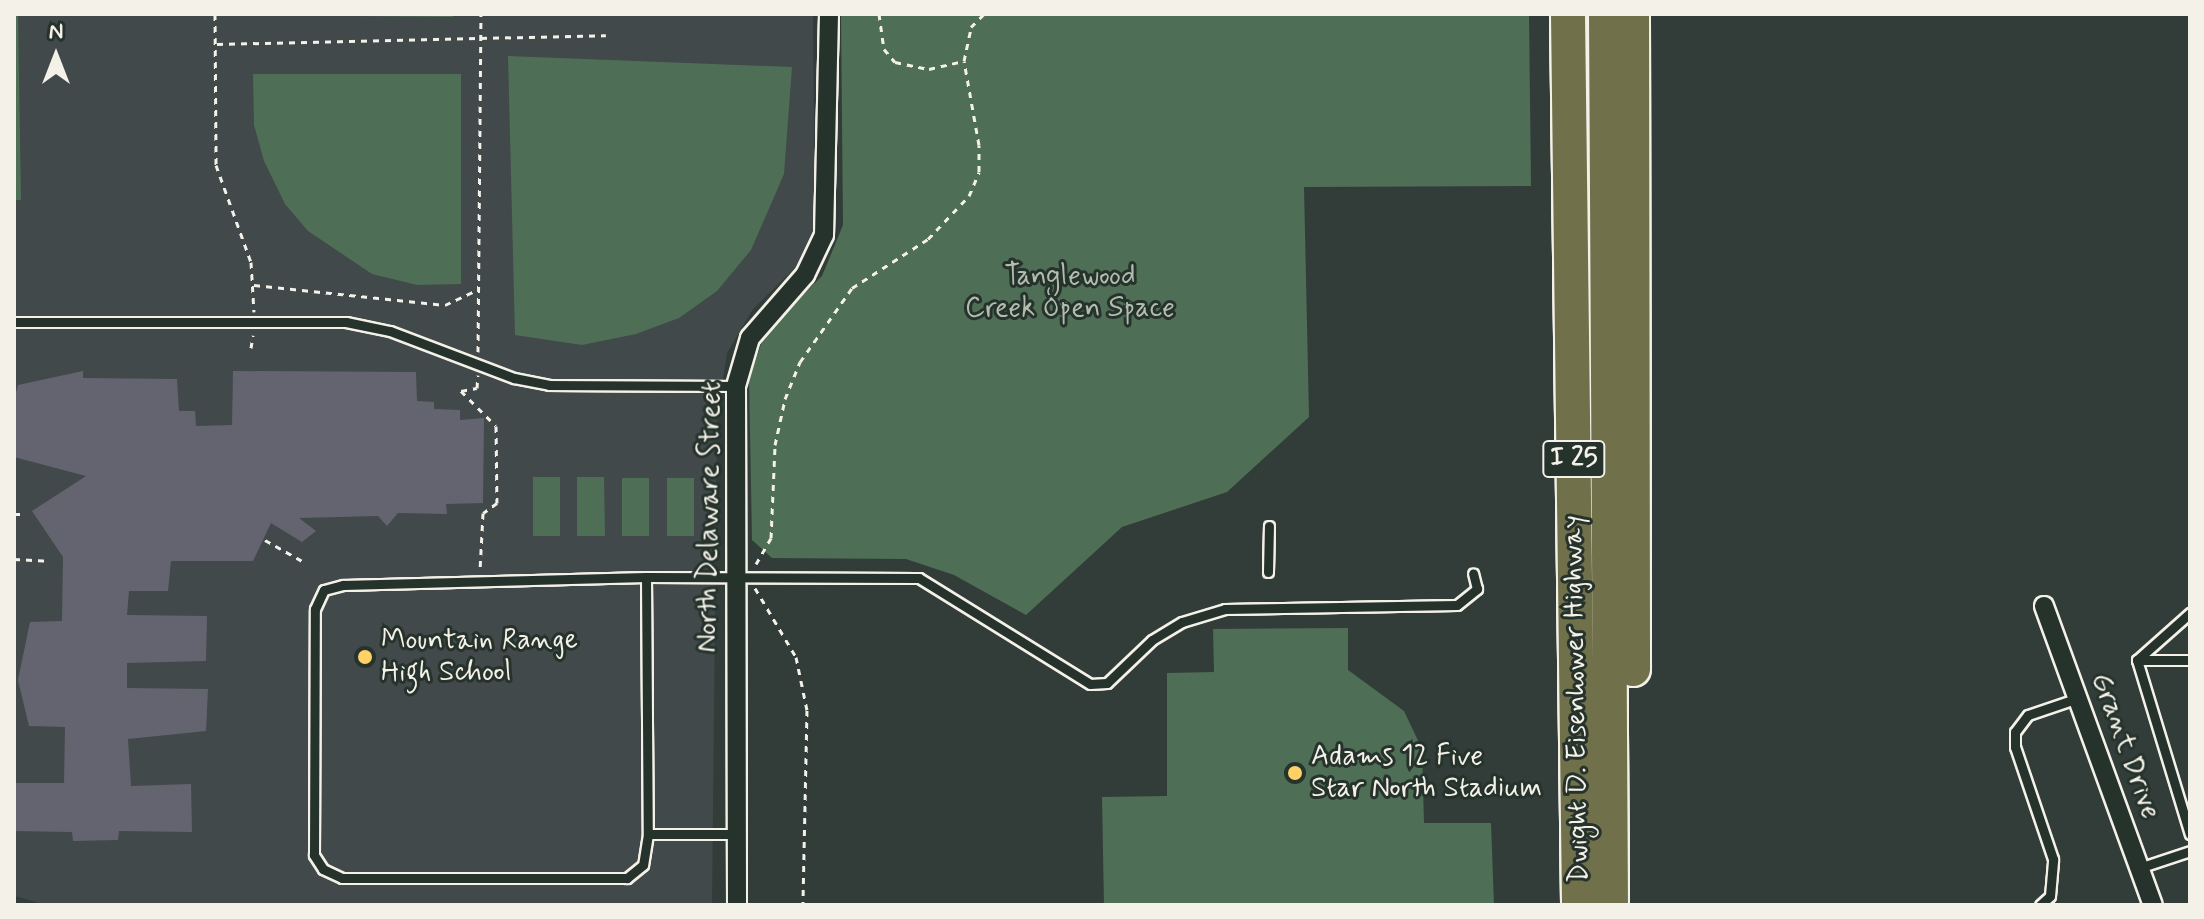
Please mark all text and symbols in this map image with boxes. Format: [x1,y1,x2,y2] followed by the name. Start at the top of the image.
[16,16,96,96] north arrow
[49,18,63,46] text: N
[966,260,1174,326] park label: Tanglewood Creek Open Space
[691,379,729,655] street label: North Delaware Street
[1542,437,1606,481] road number: I 25
[1557,518,1597,880] street label: Dwight D. Eisenhower Highway
[381,624,573,690] place label: Mountain Range High School
[356,648,374,666] marker: Mountain Range High School
[2083,669,2167,823] street label: Grant Drive
[1311,740,1543,806] place label: Adams 12 Five Star North Stadium
[1286,764,1304,782] marker: Adams 12 Five Star North Stadium

